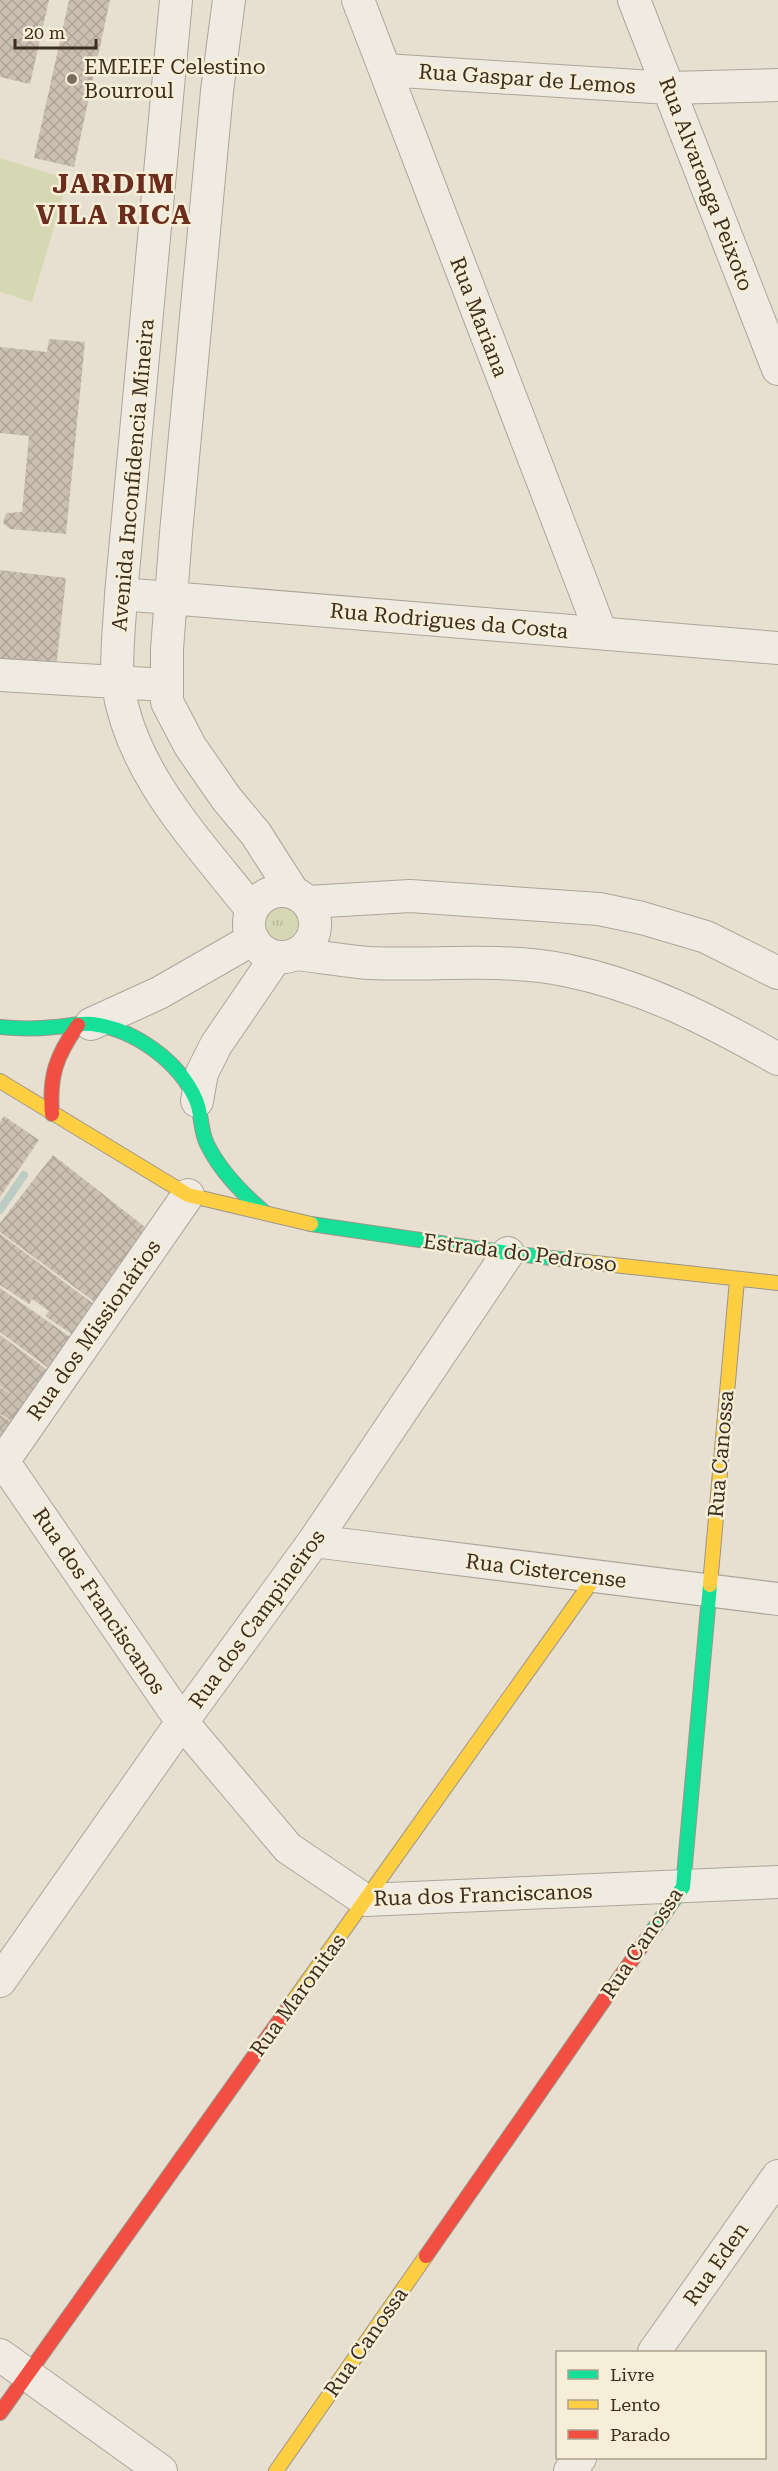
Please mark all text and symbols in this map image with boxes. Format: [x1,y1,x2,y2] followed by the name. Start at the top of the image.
[15,12,96,50] scale bar
[24,22,65,43] text: 20 m
[84,55,266,103] place label: EMEIEF Celestino Bourroul
[418,59,636,99] street label: Rua Gaspar de Lemos
[65,72,79,86] marker: EMEIEF Celestino Bourroul
[654,74,758,294] street label: Rua Alvarenga Peixoto
[36,168,192,231] district label: JARDIM VILA RICA
[445,254,513,381] street label: Rua Mariana
[107,317,159,632] street label: Avenida Inconfidencia Mineira
[329,599,570,643] street label: Rua Rodrigues da Costa
[422,1229,618,1277] street label: Estrada do Pedroso
[23,1235,166,1425] street label: Rua dos Missionários
[703,1389,739,1519] street label: Rua Canossa
[28,1503,170,1699] street label: Rua dos Franciscanos
[184,1525,330,1713] street label: Rua dos Campineiros
[464,1549,628,1593] street label: Rua Cistercense
[373,1879,593,1911] street label: Rua dos Franciscanos
[596,1883,688,2003] street label: Rua Canossa
[245,1929,351,2061] street label: Rua Maronitas
[679,2217,754,2310] street label: Rua Eden
[319,2282,413,2401] street label: Rua Canossa
[556,2351,766,2459] legend
[610,2364,655,2385] text: Livre
[610,2394,660,2415] text: Lento
[610,2424,670,2445] text: Parado

